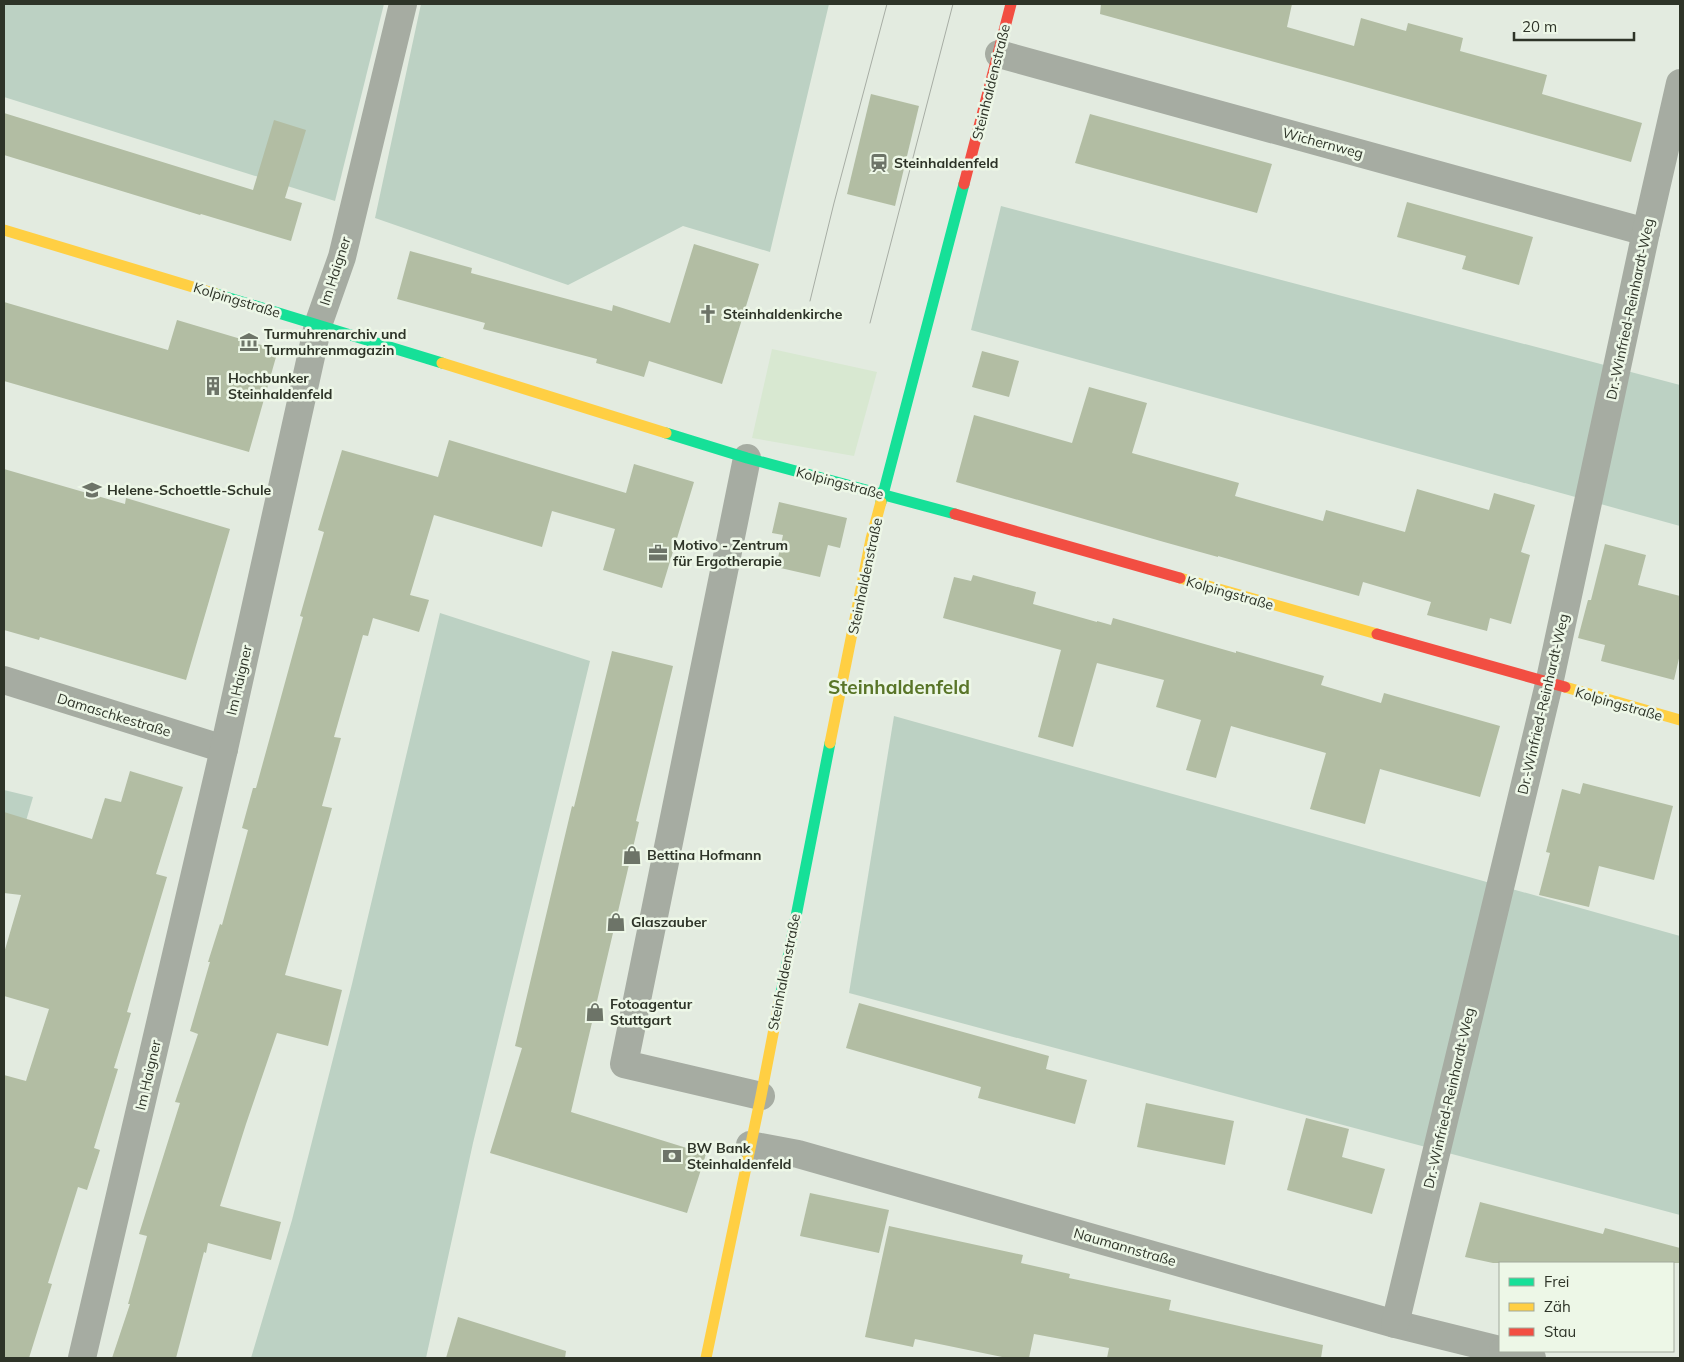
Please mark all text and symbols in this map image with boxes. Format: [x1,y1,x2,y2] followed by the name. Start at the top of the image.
[1514,10,1634,42] scale bar
[1522,17,1557,36] text: 20 m
[968,22,1014,142] street label: Steinhaldenstraße
[1281,124,1365,162] street label: Wichernweg
[868,152,890,174] station icon: Steinhaldenfeld
[894,154,999,172] place label: Steinhaldenfeld
[1602,217,1658,401] street label: Dr.-Winfried-Reinhardt-Weg
[315,233,355,308] street label: Im Haigner
[191,278,283,322] street label: Kolpingstraße
[697,303,719,325] church icon: Steinhaldenkirche
[723,305,843,323] place label: Steinhaldenkirche
[264,325,406,359] place label: Turmuhrenarchiv und Turmuhrenmagazin
[238,331,260,353] museum icon: Turmuhrenarchiv und Turmuhrenmagazin
[228,369,333,403] place label: Hochbunker Steinhaldenfeld
[202,375,224,397] building icon: Hochbunker Steinhaldenfeld
[794,463,886,503] street label: Kolpingstraße
[81,479,103,501] school or university icon: Helene-Schoettle-Schule
[107,481,272,499] place label: Helene-Schoettle-Schule
[844,516,886,636] street label: Steinhaldenstraße
[673,536,788,570] place label: Motivo - Zentrum für Ergotherapie
[647,542,669,564] office icon: Motivo - Zentrum für Ergotherapie
[1184,572,1276,614] street label: Kolpingstraße
[1513,612,1573,796] street label: Dr.-Winfried-Reinhardt-Weg
[222,642,256,717] street label: Im Haigner
[828,675,970,699] district label: Steinhaldenfeld
[1573,683,1665,725] street label: Kolpingstraße
[55,689,173,741] street label: Damaschkestraße
[621,844,643,866] shop icon: Bettina Hofmann
[647,846,762,864] place label: Bettina Hofmann
[605,911,627,933] shop icon: Glaszauber
[764,912,804,1032] street label: Steinhaldenstraße
[631,913,707,931] place label: Glaszauber
[610,995,693,1029] place label: Fotoagentur Stuttgart
[584,1001,606,1023] shop icon: Fotoagentur Stuttgart
[1419,1006,1479,1190] street label: Dr.-Winfried-Reinhardt-Weg
[131,1037,165,1112] street label: Im Haigner
[687,1139,792,1173] place label: BW Bank Steinhaldenfeld
[661,1145,683,1167] bank icon: BW Bank Steinhaldenfeld
[1072,1224,1178,1270] street label: Naumannstraße
[1499,1262,1674,1352] legend
[1544,1272,1569,1291] text: Frei
[1544,1297,1571,1316] text: Zäh
[1544,1322,1576,1341] text: Stau

